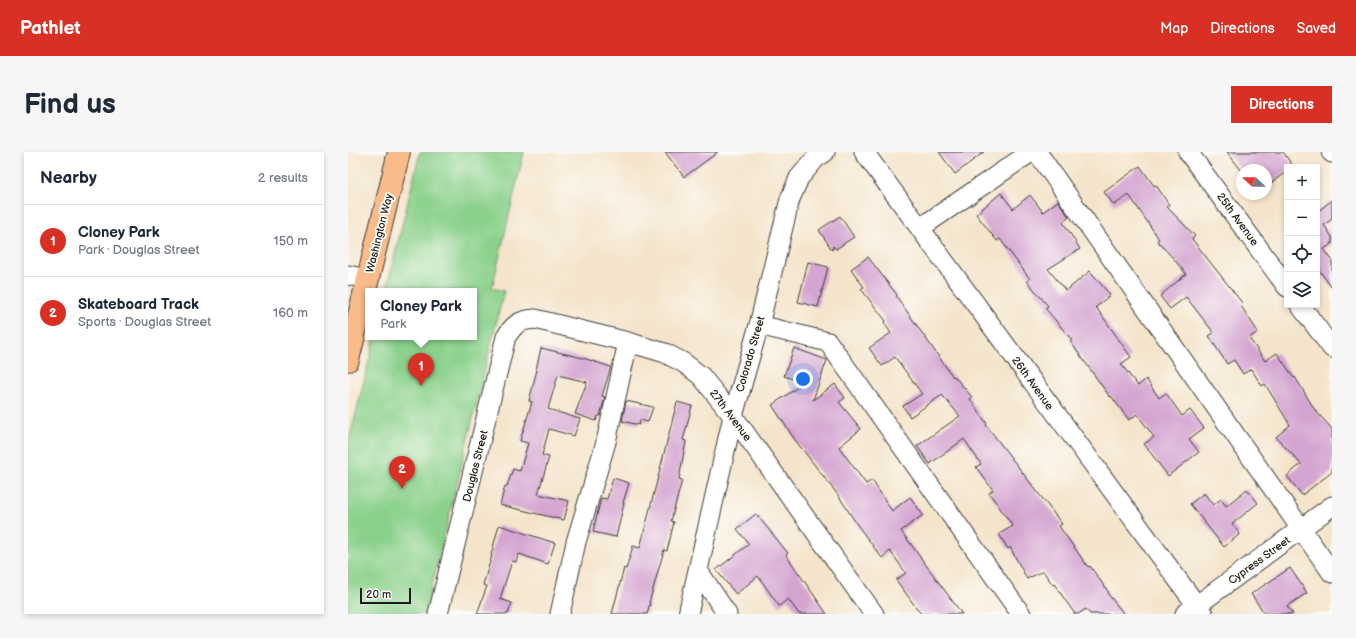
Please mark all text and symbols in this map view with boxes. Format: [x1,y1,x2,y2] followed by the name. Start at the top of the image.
[20,17,81,40] text: Pathlet
[1160,20,1188,37] text: Map
[1210,20,1275,37] text: Directions
[1297,20,1336,37] text: Saved
[1231,86,1332,123] button: Directions
[24,88,116,121] text: Find us
[1236,164,1272,200] north arrow
[1284,164,1320,308] map controls
[1284,164,1320,200] button: +
[40,168,97,188] text: Nearby
[258,170,308,186] text: 2 results
[1214,190,1261,249] street label: 25th Avenue
[363,192,396,274] street label: Washington Way
[1284,200,1320,236] button: −
[78,223,160,242] text: Cloney Park
[50,233,56,249] text: 1
[274,233,308,249] text: 150 m
[1284,236,1320,272] button: locate
[78,242,199,258] text: Park · Douglas Street
[1284,272,1320,308] button: layers
[365,288,477,340] popup
[78,295,199,314] text: Skateboard Track
[380,297,462,316] text: Cloney Park
[49,305,57,321] text: 2
[273,305,308,321] text: 160 m
[78,314,211,330] text: Sports · Douglas Street
[733,314,768,394] street label: Colorado Street
[380,316,406,332] text: Park
[408,353,434,386] pin: 1
[1009,354,1057,413] street label: 26th Avenue
[793,369,813,389] your location
[707,387,755,444] street label: 27th Avenue
[460,428,491,503] street label: Douglas Street
[389,456,415,489] pin: 2
[1226,533,1293,587] street label: Cypress Street
[360,586,411,605] scale bar
[366,588,391,601] text: 20 m

